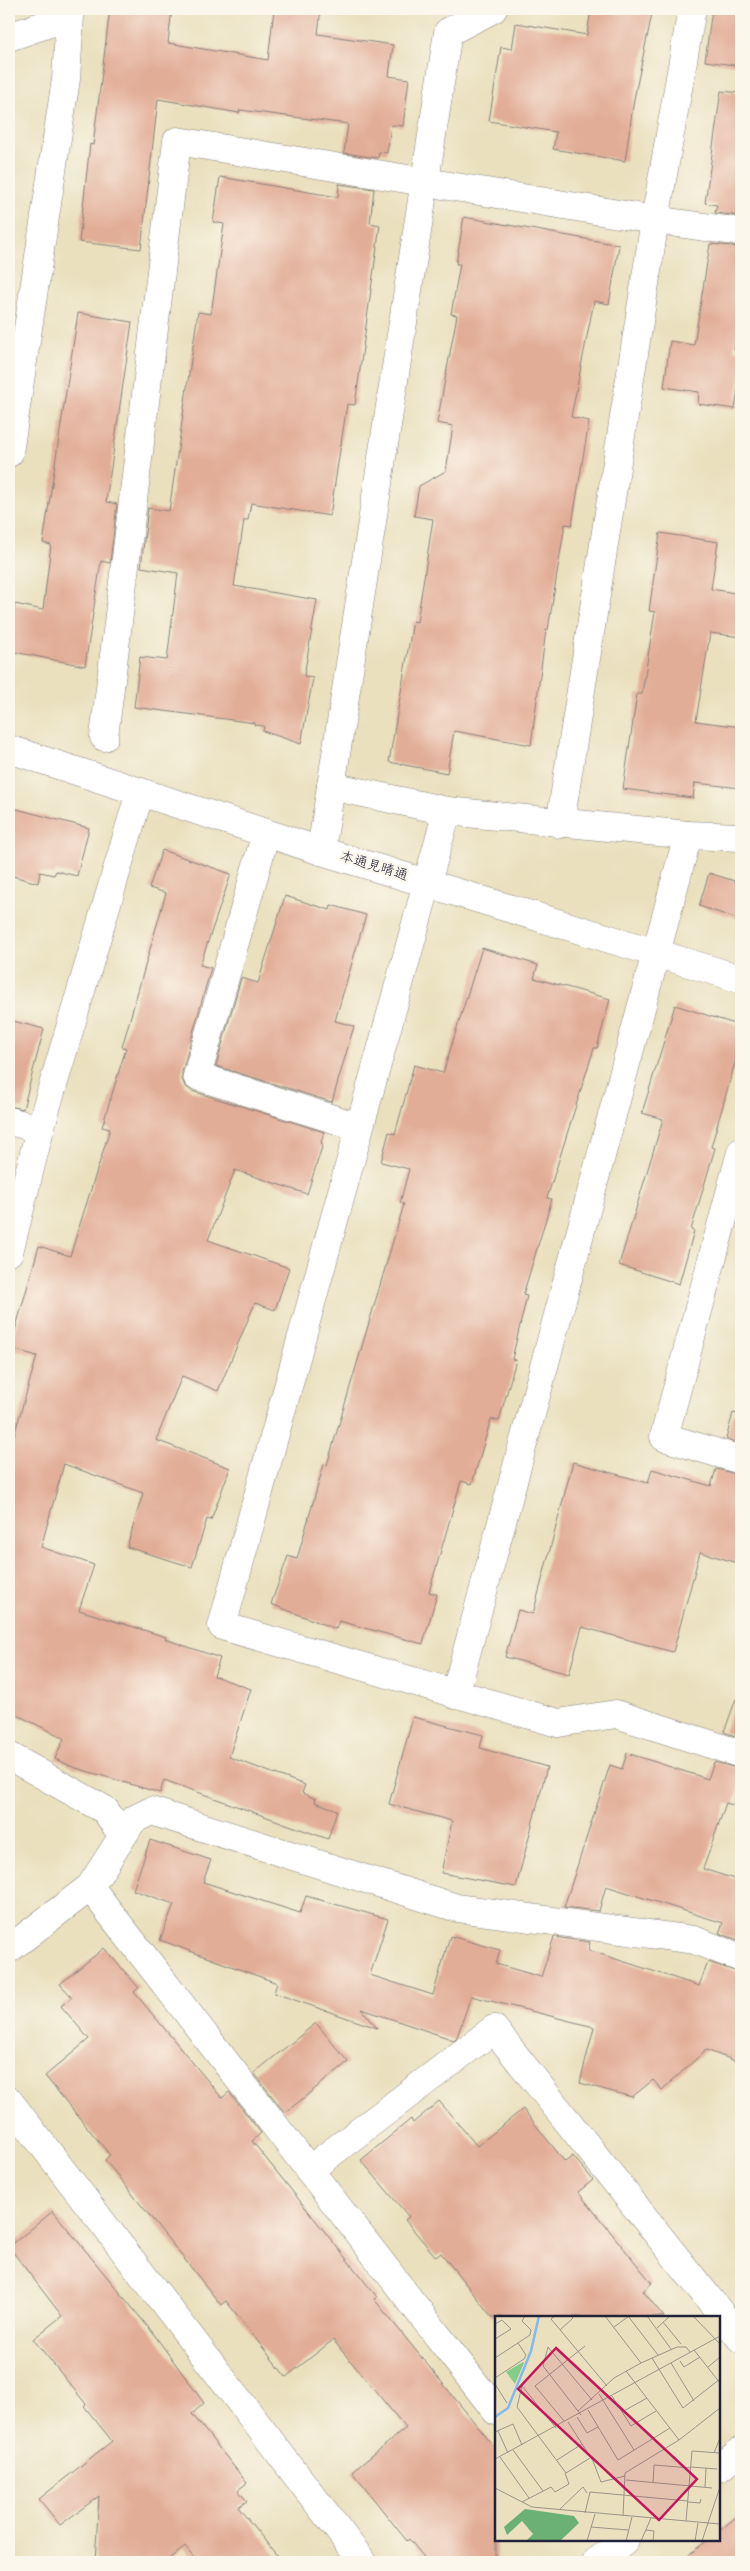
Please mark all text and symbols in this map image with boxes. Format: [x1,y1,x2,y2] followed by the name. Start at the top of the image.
[337,845,411,887] street label: 本通見晴通
[495,2316,720,2541] inset map

